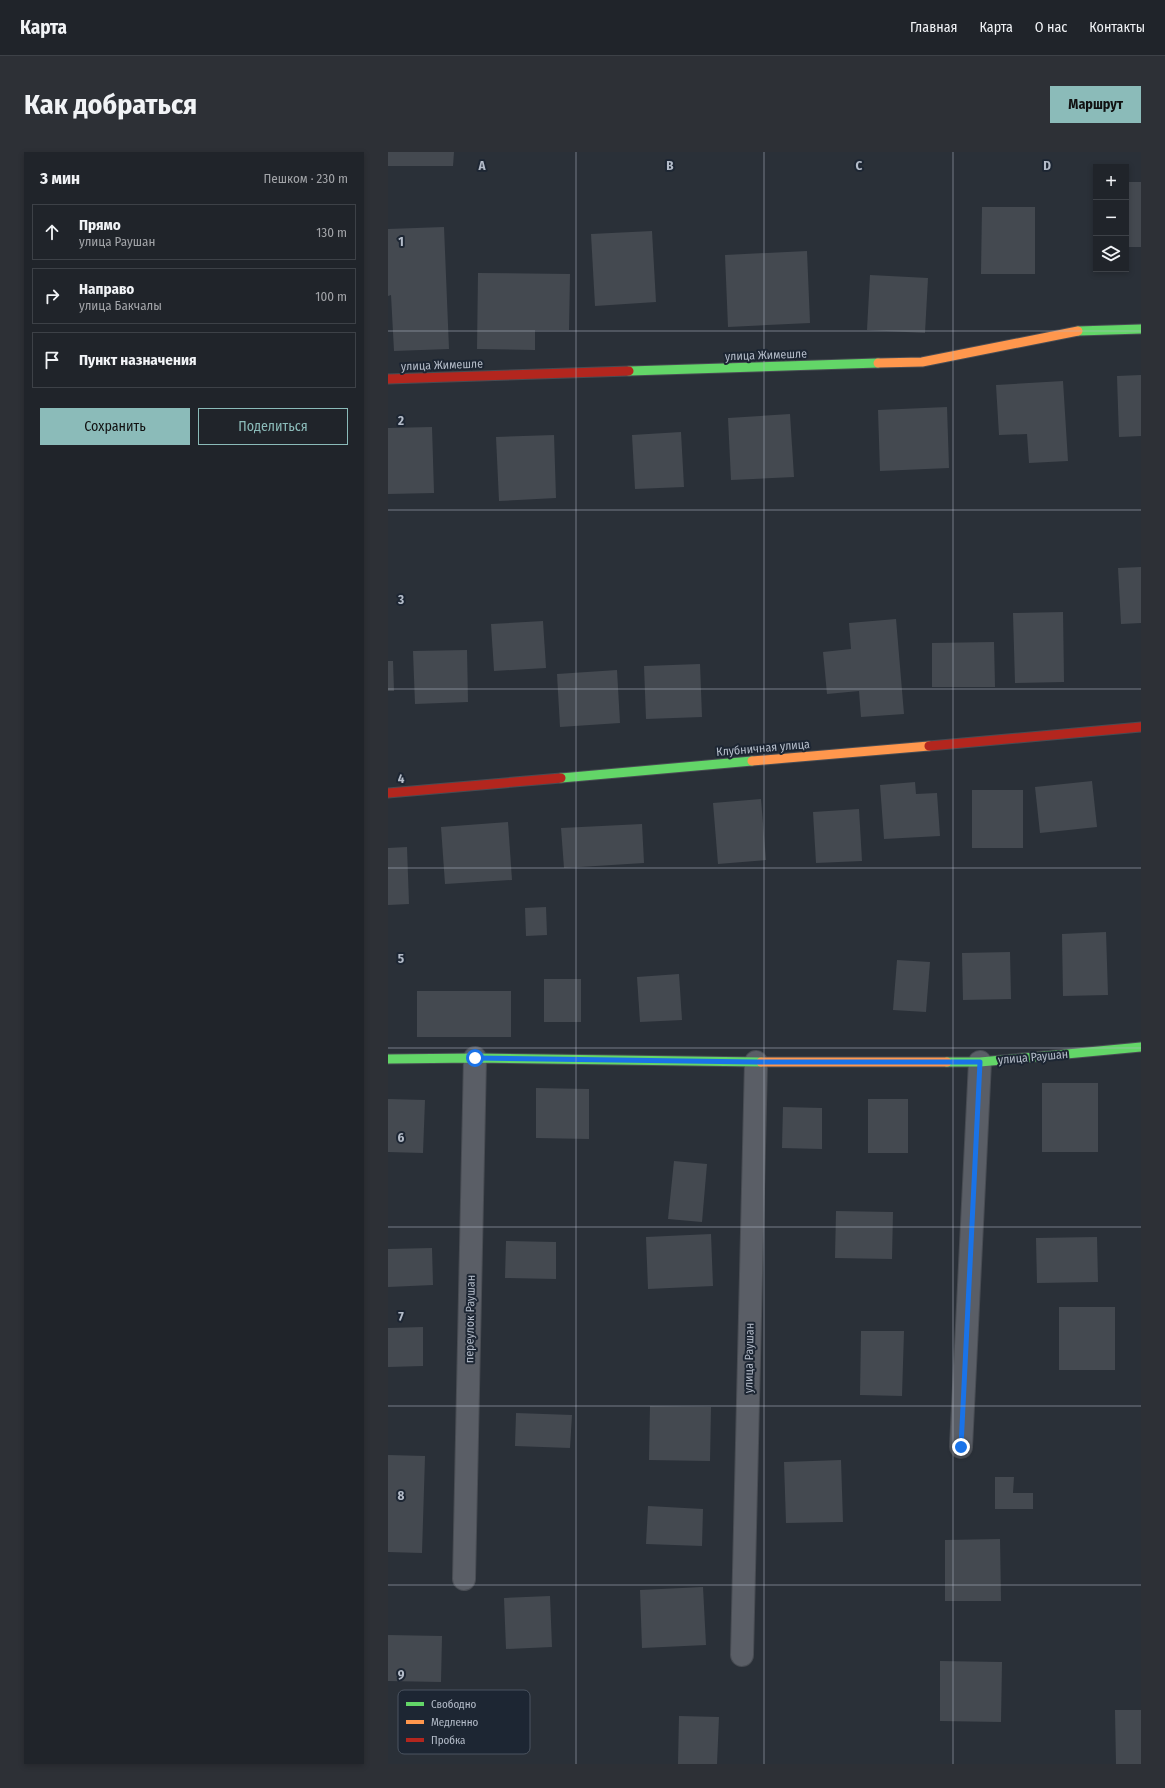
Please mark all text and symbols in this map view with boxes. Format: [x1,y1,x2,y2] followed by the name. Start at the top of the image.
[20,16,67,39] text: Карта
[910,19,957,36] text: Главная
[979,19,1013,36] text: Карта
[1035,19,1067,36] text: О нас
[1089,19,1145,36] text: Контакты
[1050,86,1141,123] button: Маршрут
[24,88,197,121] text: Как добраться
[477,158,486,173] text: A
[666,158,674,173] text: B
[856,158,863,173] text: C
[1043,158,1051,173] text: D
[1093,164,1129,272] map controls
[1093,164,1129,200] button: +
[40,168,80,189] text: 3 мин
[263,171,348,186] text: Пешком · 230 m
[1093,200,1129,236] button: −
[79,216,121,234] text: Прямо
[41,221,63,243] icon: ahead
[316,225,347,240] text: 130 m
[79,234,155,249] text: улица Раушан
[398,234,404,249] text: 1
[1093,236,1129,272] button: layers
[79,280,134,298] text: Направо
[41,285,63,307] icon: right
[315,289,347,304] text: 100 m
[79,298,162,313] text: улица Бакчалы
[725,347,807,363] street label: улица Жимешле
[41,349,63,371] icon: arrive
[79,351,197,369] text: Пункт назначения
[401,357,483,373] street label: улица Жимешле
[40,408,190,445] button: Сохранить
[198,408,348,445] button: Поделиться
[397,413,404,428] text: 2
[397,592,404,607] text: 3
[716,737,811,759] street label: Клубничная улица
[398,771,405,786] text: 4
[398,951,404,966] text: 5
[997,1047,1069,1067] street label: улица Раушан
[466,1049,484,1067] route start
[398,1130,405,1145] text: 6
[462,1275,478,1363] street label: переулок Раушан
[398,1309,404,1324] text: 7
[741,1323,757,1393] street label: улица Раушан
[952,1438,970,1456] route end
[398,1488,405,1503] text: 8
[398,1667,405,1682] text: 9
[398,1690,530,1754] legend
[431,1698,476,1711] text: Свободно
[431,1716,479,1729] text: Медленно
[431,1734,465,1747] text: Пробка

